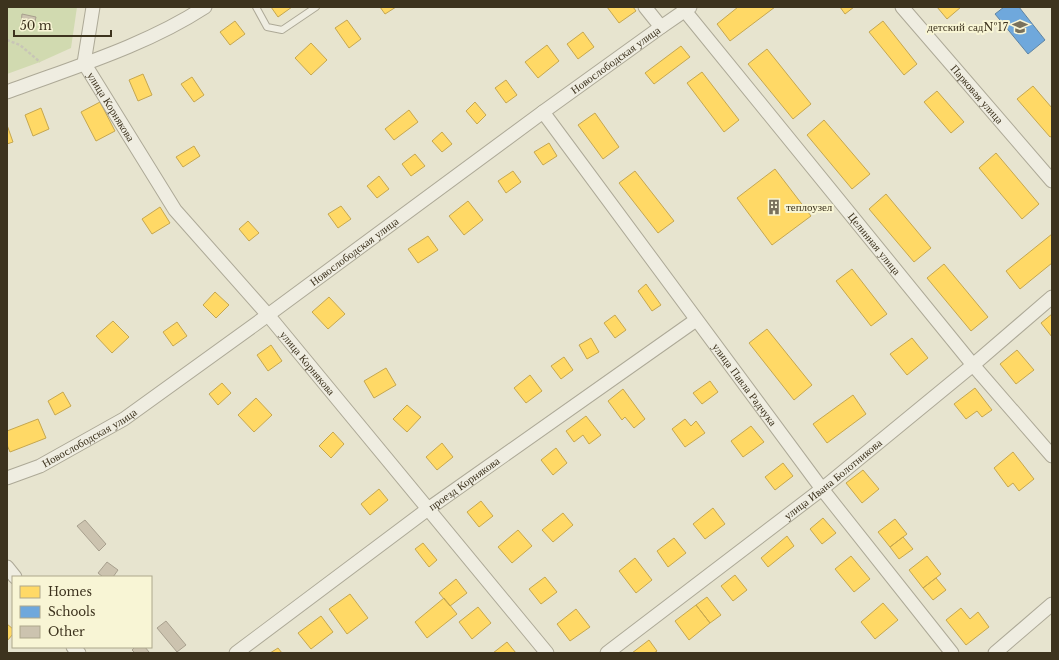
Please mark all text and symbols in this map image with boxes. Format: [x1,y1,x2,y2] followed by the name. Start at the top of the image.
[14,12,111,38] scale bar
[20,18,52,33] text: 50 m
[1011,18,1029,36] school or university icon: детский сад№17
[927,20,1008,34] place label: детский сад№17
[568,23,663,97] street label: Новослободская улица
[948,61,1007,127] street label: Парковая улица
[84,69,138,144] street label: улица Корнякова
[765,198,783,216] building icon: теплоузел
[786,200,833,214] place label: теплоузел
[845,210,904,278] street label: Целинная улица
[307,214,401,289] street label: Новослободская улица
[277,328,338,398] street label: улица Корнякова
[709,340,780,429] street label: улица Павла Радчука
[40,405,140,470] street label: Новослободская улица
[781,436,885,523] street label: улица Ивана Болотникова
[426,454,502,514] street label: проезд Корнякова
[12,576,152,648] legend
[48,584,92,599] text: Homes
[48,604,95,619] text: Schools
[48,624,85,639] text: Other

